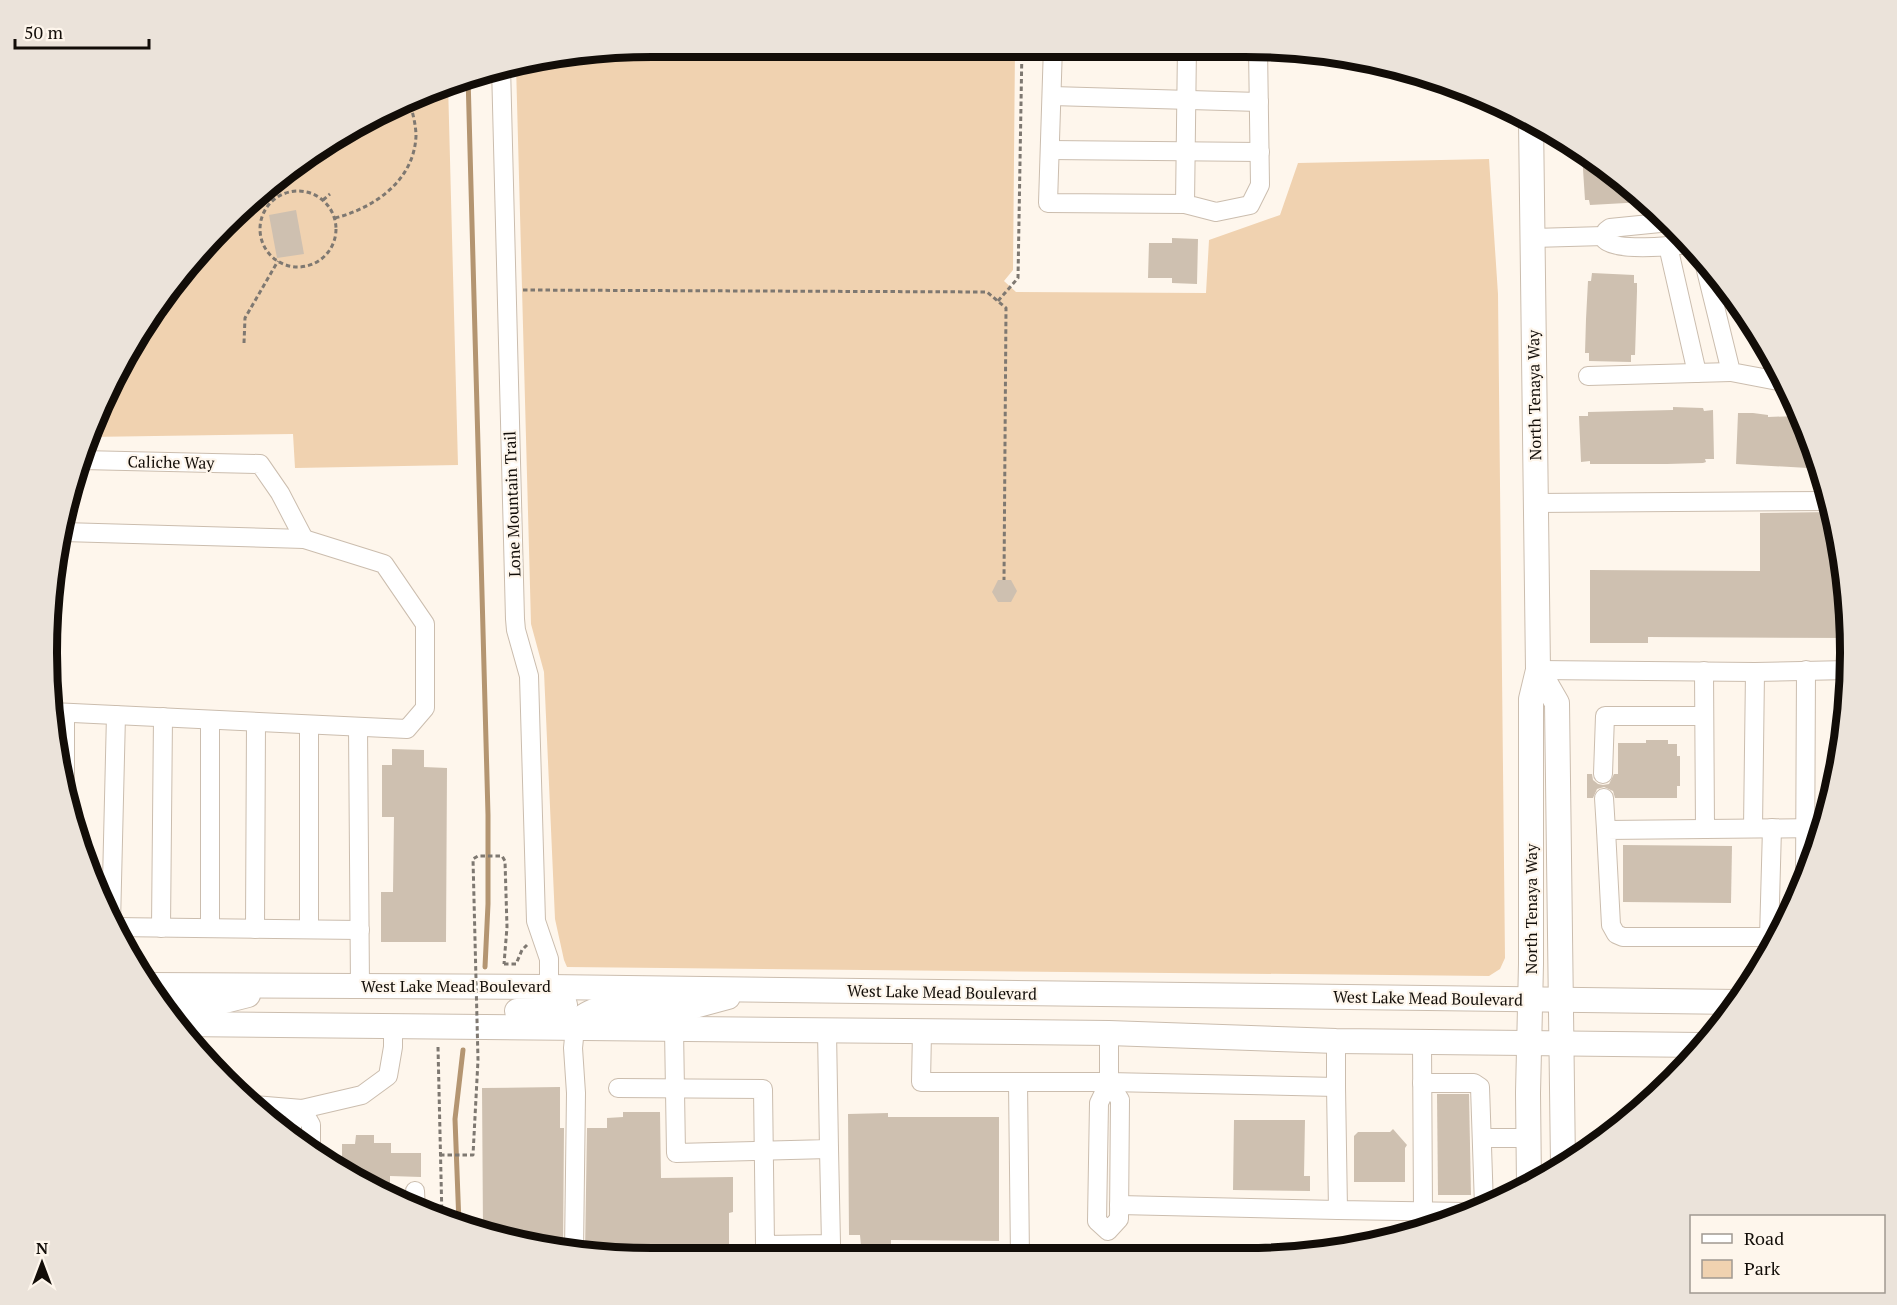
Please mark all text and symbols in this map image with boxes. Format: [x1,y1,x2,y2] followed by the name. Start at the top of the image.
[15,12,148,50] scale bar
[24,20,64,44] text: 50 m
[1522,329,1546,460] street label: North Tenaya Way
[498,430,526,577] street label: Lone Mountain Trail
[127,450,216,474] street label: Caliche Way
[1520,843,1542,974] street label: North Tenaya Way
[361,975,551,997] street label: West Lake Mead Boulevard
[847,979,1037,1005] street label: West Lake Mead Boulevard
[1333,985,1523,1011] street label: West Lake Mead Boulevard
[1690,1215,1885,1293] legend
[1744,1226,1784,1250] text: Road
[12,1233,72,1293] north arrow
[36,1237,48,1259] text: N
[1744,1256,1781,1280] text: Park

